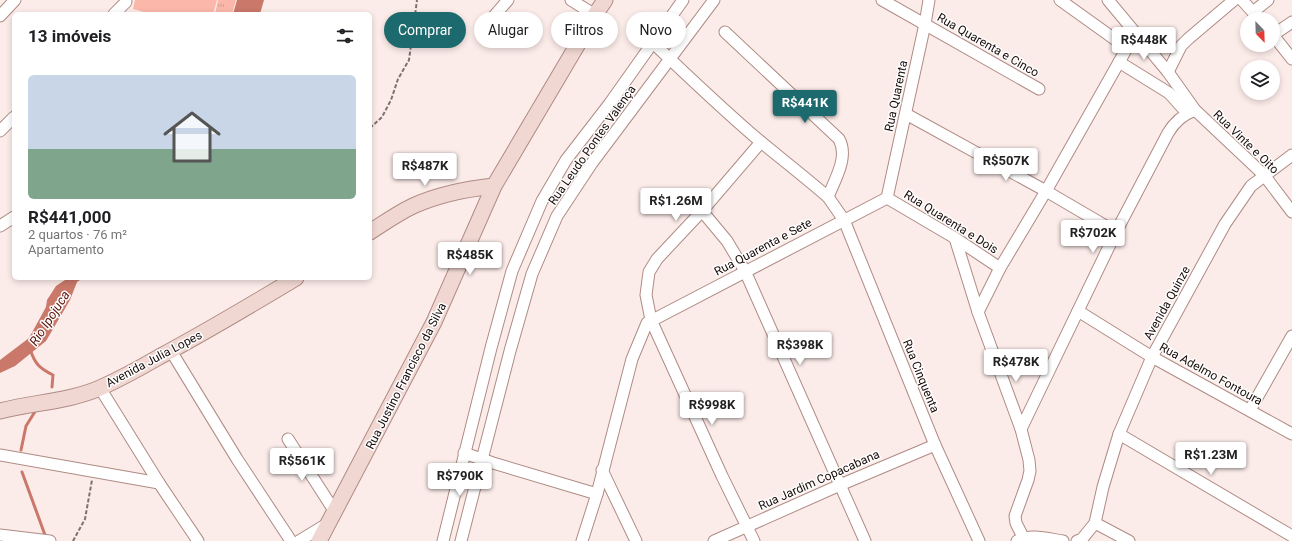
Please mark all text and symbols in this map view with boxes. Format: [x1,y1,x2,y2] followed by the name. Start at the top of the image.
[935,10,1041,80] street label: Rua Quarenta e Cinco
[384,12,466,48] chip: Comprar
[474,12,543,48] chip: Alugar
[551,12,618,48] chip: Filtros
[626,12,686,48] chip: Novo
[1240,12,1280,52] north arrow
[1240,12,1280,100] map controls
[334,25,356,47] icon: filters
[28,26,111,46] text: 13 imóveis
[1111,27,1177,61] pin: R$448K
[1121,32,1167,47] text: R$448K
[882,59,910,133] street label: Rua Quarenta
[1240,60,1280,100] button: layers
[545,83,639,207] street label: Rua Leudo Pontes Valença
[772,90,838,124] pin: R$441K
[782,95,828,110] text: R$441K
[156,101,228,173] icon: home
[1211,107,1282,177] street label: Rua Vinte e Oito
[973,148,1039,182] pin: R$507K
[392,153,458,187] pin: R$487K
[983,153,1029,168] text: R$507K
[402,158,448,173] text: R$487K
[901,187,1001,257] street label: Rua Quarenta e Dois
[639,188,713,222] pin: R$1.26M
[649,193,703,208] text: R$1.26M
[28,207,111,227] text: R$441,000
[712,215,814,279] street label: Rua Quarenta e Sete
[1060,220,1126,254] pin: R$702K
[1070,225,1116,240] text: R$702K
[28,227,127,242] text: 2 quartos · 76 m²
[28,242,104,257] text: Apartamento
[437,242,503,276] pin: R$485K
[447,247,493,262] text: R$485K
[1141,264,1193,342] street label: Avenida Quinze
[26,288,73,349] water label: Rio Ipojuca
[363,300,449,452] street label: Rua Justino Francisco da Silva
[104,328,204,390] street label: Avenida Julia Lopes
[767,332,833,366] pin: R$398K
[777,337,823,352] text: R$398K
[900,337,942,415] street label: Rua Cinquenta
[1157,340,1265,408] street label: Rua Adelmo Fontoura
[983,349,1049,383] pin: R$478K
[993,354,1039,369] text: R$478K
[679,392,745,426] pin: R$998K
[689,397,735,412] text: R$998K
[1174,442,1248,476] pin: R$1.23M
[756,447,882,513] street label: Rua Jardim Copacabana
[1184,447,1238,462] text: R$1.23M
[269,448,335,482] pin: R$561K
[279,453,325,468] text: R$561K
[427,463,493,497] pin: R$790K
[437,468,483,483] text: R$790K

